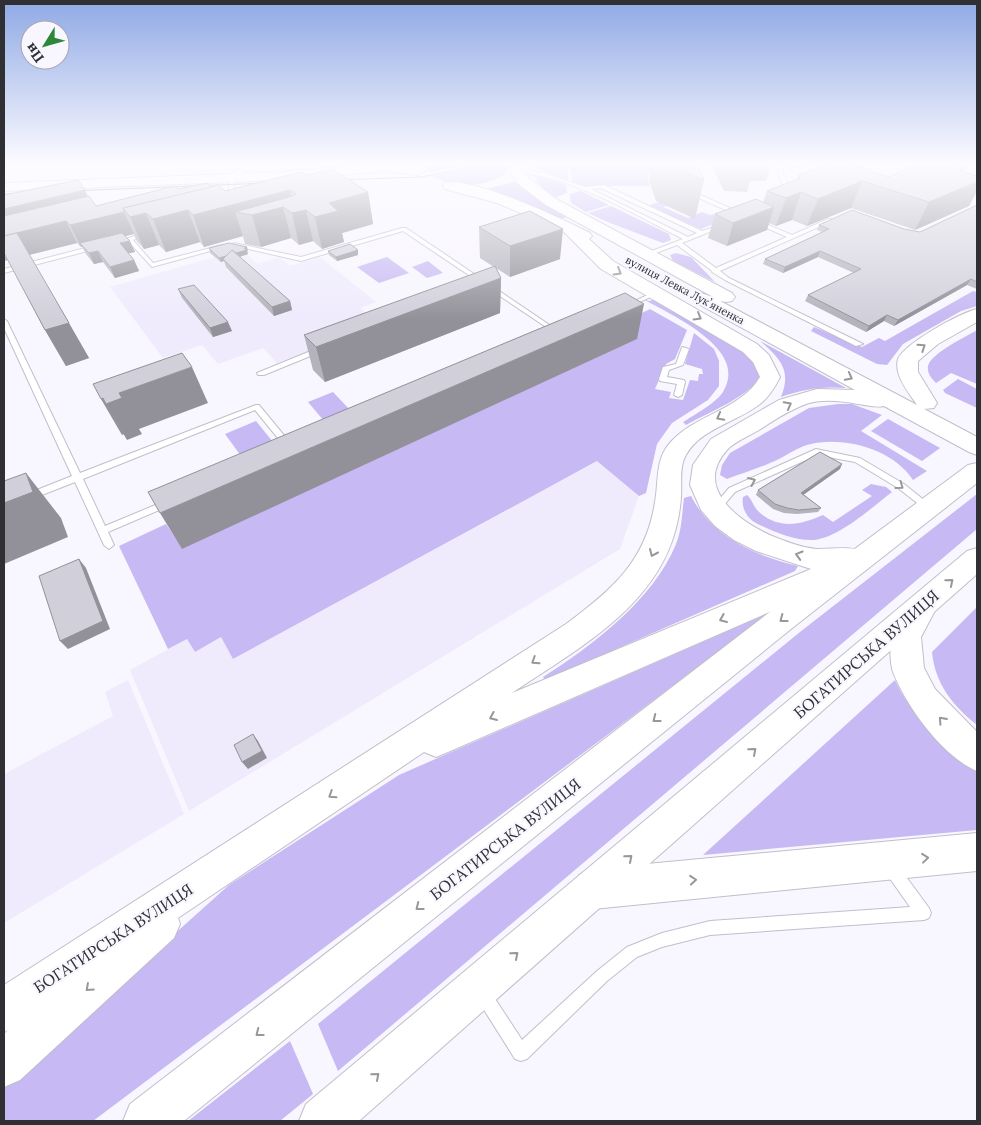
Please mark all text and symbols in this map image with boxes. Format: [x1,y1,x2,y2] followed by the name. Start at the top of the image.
[20,20,70,70] north arrow
[21,39,48,66] text: Пн
[623,253,747,328] street label: вулиця Левка Лукʼяненка
[612,265,621,275] one-way arrow
[693,311,702,321] one-way arrow
[917,344,926,354] one-way arrow
[844,371,853,381] one-way arrow
[782,401,791,411] one-way arrow
[716,411,725,421] one-way arrow
[747,477,756,488] one-way arrow
[894,481,903,489] one-way arrow
[649,548,660,557] one-way arrow
[795,551,803,561] one-way arrow
[944,579,953,587] one-way arrow
[789,585,943,723] street label: БОГАТИРСЬКА ВУЛИЦЯ
[719,612,728,623] one-way arrow
[780,613,789,622] one-way arrow
[531,655,541,664] one-way arrow
[489,710,498,721] one-way arrow
[653,714,662,722] one-way arrow
[939,716,948,725] one-way arrow
[747,748,756,757] one-way arrow
[426,774,584,904] street label: БОГАТИРСЬКА ВУЛИЦЯ
[328,789,338,798] one-way arrow
[921,853,929,864] one-way arrow
[624,854,633,863] one-way arrow
[690,875,698,886] one-way arrow
[30,879,196,997] street label: БОГАТИРСЬКА ВУЛИЦЯ
[416,902,425,910] one-way arrow
[509,953,518,961] one-way arrow
[86,982,95,991] one-way arrow
[256,1028,265,1037] one-way arrow
[371,1073,380,1082] one-way arrow

